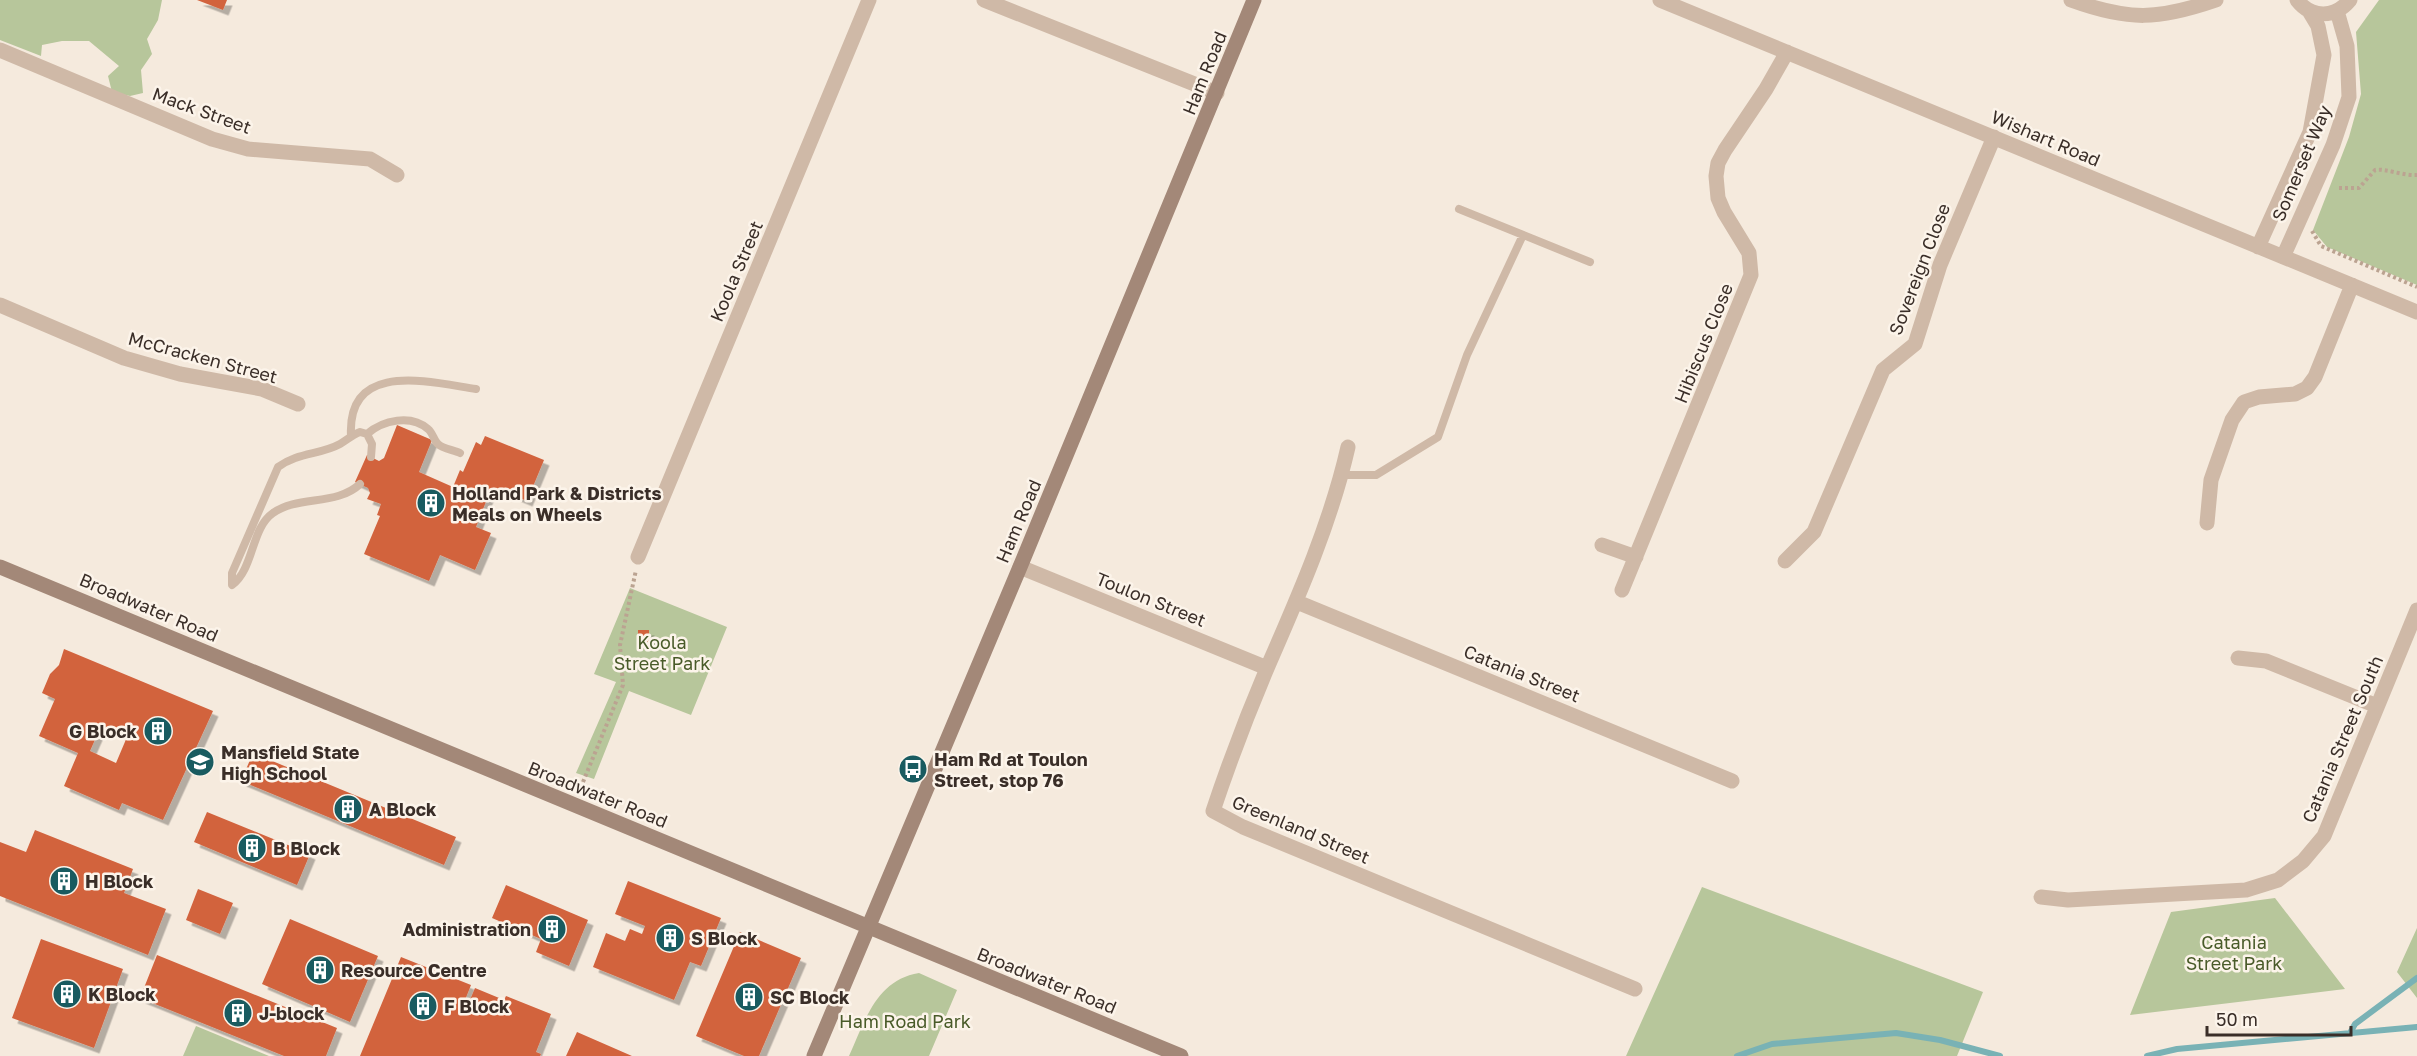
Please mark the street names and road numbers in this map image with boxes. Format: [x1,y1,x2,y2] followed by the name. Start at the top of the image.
[1177,28,1231,118] street label: Ham Road
[150,82,254,138] street label: Mack Street
[2267,102,2335,224] street label: Somerset Way
[1988,105,2104,171] street label: Wishart Road
[1884,200,1954,338] street label: Sovereign Close
[705,217,767,325] street label: Koola Street
[1669,280,1737,406] street label: Hibiscus Close
[126,327,280,387] street label: McCracken Street
[991,476,1045,566] street label: Ham Road
[1093,567,1209,631] street label: Toulon Street
[76,568,222,646] street label: Broadwater Road
[1461,640,1583,706] street label: Catania Street
[2297,652,2387,826] street label: Catania Street South
[525,756,671,832] street label: Broadwater Road
[1229,790,1373,868] street label: Greenland Street
[974,942,1120,1018] street label: Broadwater Road

